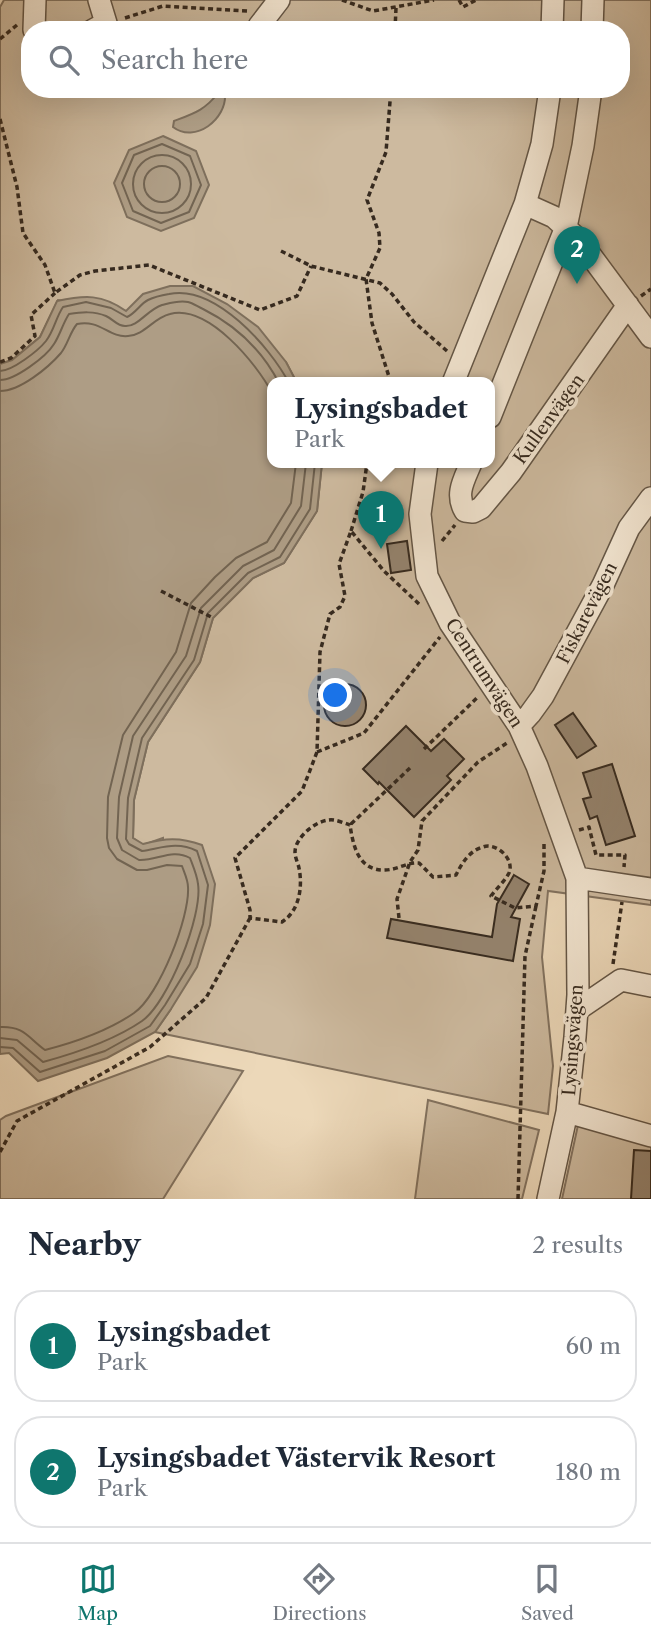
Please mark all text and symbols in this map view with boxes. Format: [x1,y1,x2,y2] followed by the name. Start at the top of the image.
[21,21,630,98] search box
[45,41,83,79] icon: search
[101,44,248,76] text: Search here
[554,226,600,284] pin: 2
[509,370,589,468] street label: Kullenvägen
[267,377,495,468] popup
[294,393,468,425] text: Lysingsbadet
[294,425,344,453] text: Park
[358,491,404,549] pin: 1
[552,559,622,667] street label: Fiskarevägen
[440,614,528,732] street label: Centrumvägen
[318,678,352,712] your location
[558,983,588,1097] street label: Lysingsvägen
[28,1226,141,1263] text: Nearby
[532,1231,623,1259] text: 2 results
[97,1316,271,1348] text: Lysingsbadet
[48,1332,58,1360] text: 1
[565,1332,621,1360] text: 60 m
[97,1348,147,1376] text: Park
[97,1442,496,1474] text: Lysingsbadet Västervik Resort
[46,1458,60,1486] text: 2
[556,1458,621,1486] text: 180 m
[97,1474,147,1502] text: Park
[77,1560,118,1625] tab: Map
[273,1560,366,1625] tab: Directions
[521,1560,574,1625] tab: Saved

